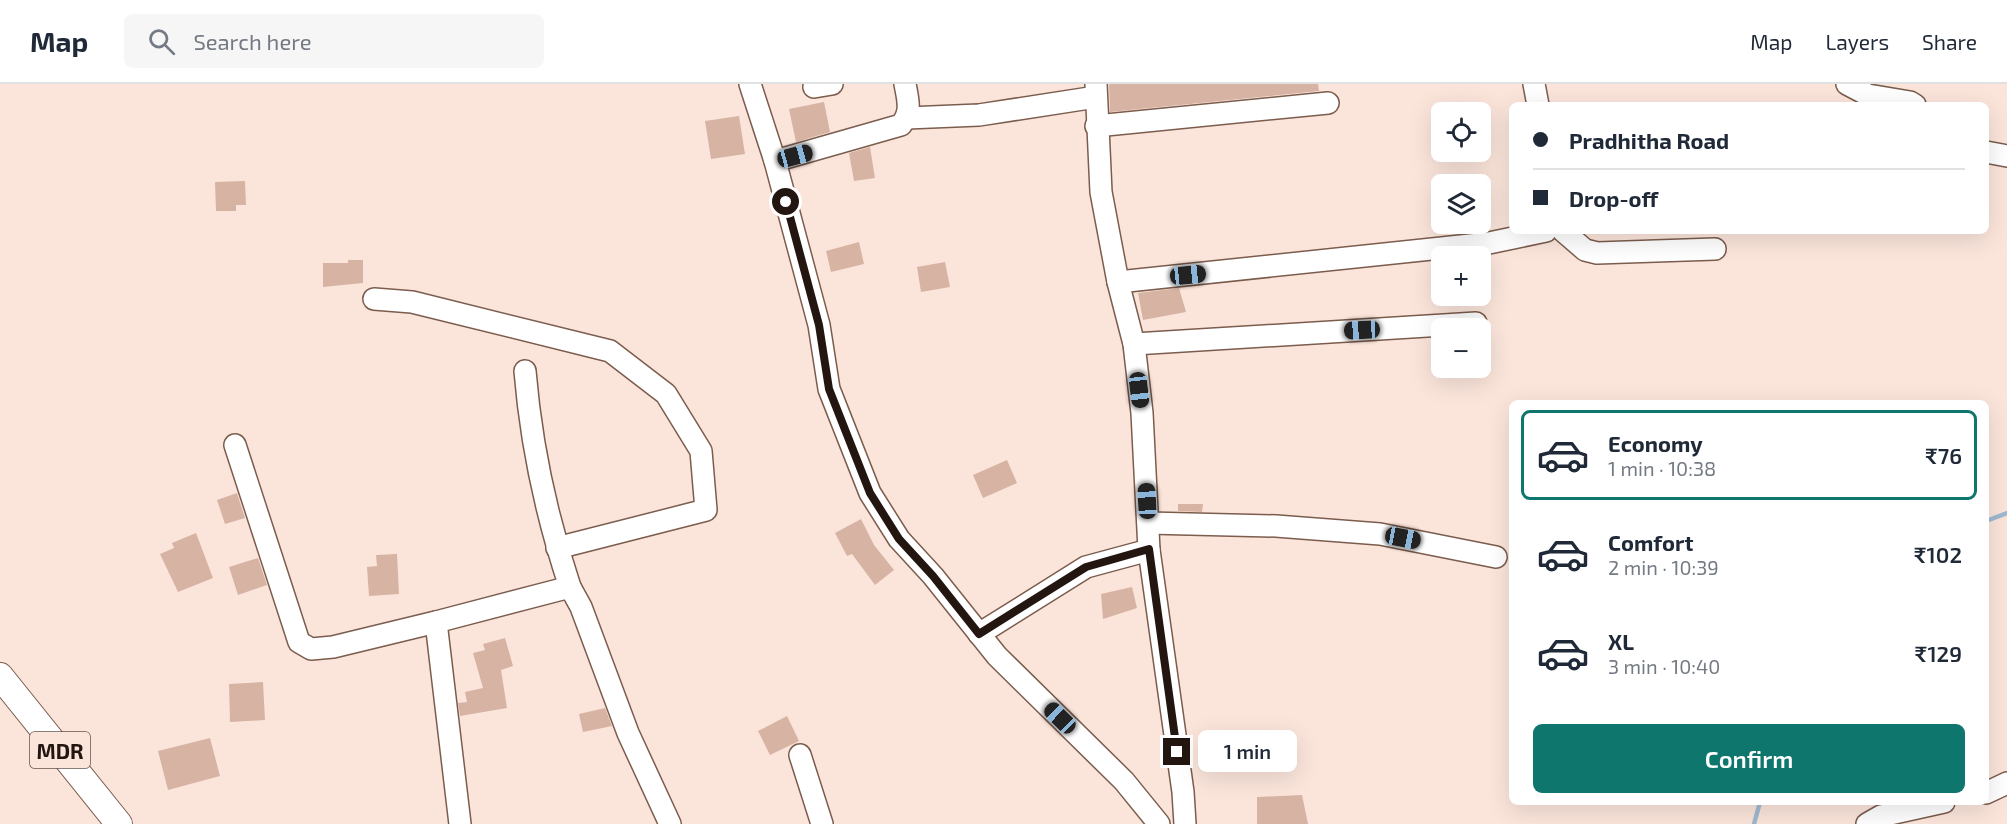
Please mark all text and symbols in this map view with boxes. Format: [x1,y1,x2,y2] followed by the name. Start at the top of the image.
[124,14,544,68] search box
[30,24,88,58] text: Map
[145,25,178,58] icon: search
[193,28,312,54] text: Search here
[1750,29,1792,54] text: Map
[1825,29,1889,54] text: Layers
[1922,29,1977,54] text: Share
[1431,102,1491,378] map controls
[1431,102,1491,162] button: locate
[1569,127,1729,153] text: Pradhitha Road
[775,143,815,169] car
[1431,174,1491,234] button: layers
[1569,185,1658,211] text: Drop-off
[772,188,799,215] route start
[1431,246,1491,306] button: +
[1169,264,1207,286] car
[1431,318,1491,378] button: −
[1344,320,1380,340] car
[1128,371,1150,409] car
[1536,428,1590,482] icon: car
[1608,430,1703,456] text: Economy
[1925,442,1962,468] text: ₹76
[1608,456,1716,480] text: 1 min · 10:38
[1137,483,1157,519] car
[1384,526,1422,550] car
[1536,527,1590,581] icon: car
[1608,529,1693,555] text: Comfort
[1914,541,1962,567] text: ₹102
[1608,555,1719,579] text: 2 min · 10:39
[1536,626,1590,680] icon: car
[1608,628,1634,654] text: XL
[1915,640,1962,666] text: ₹129
[1608,654,1720,678] text: 3 min · 10:40
[1041,699,1079,737] car
[1533,724,1965,793] button: Confirm
[1198,731,1297,773] callout: 1 min
[30,732,90,768] road number: MDR
[1163,738,1190,765] route end
[1224,739,1271,763] text: 1 min

